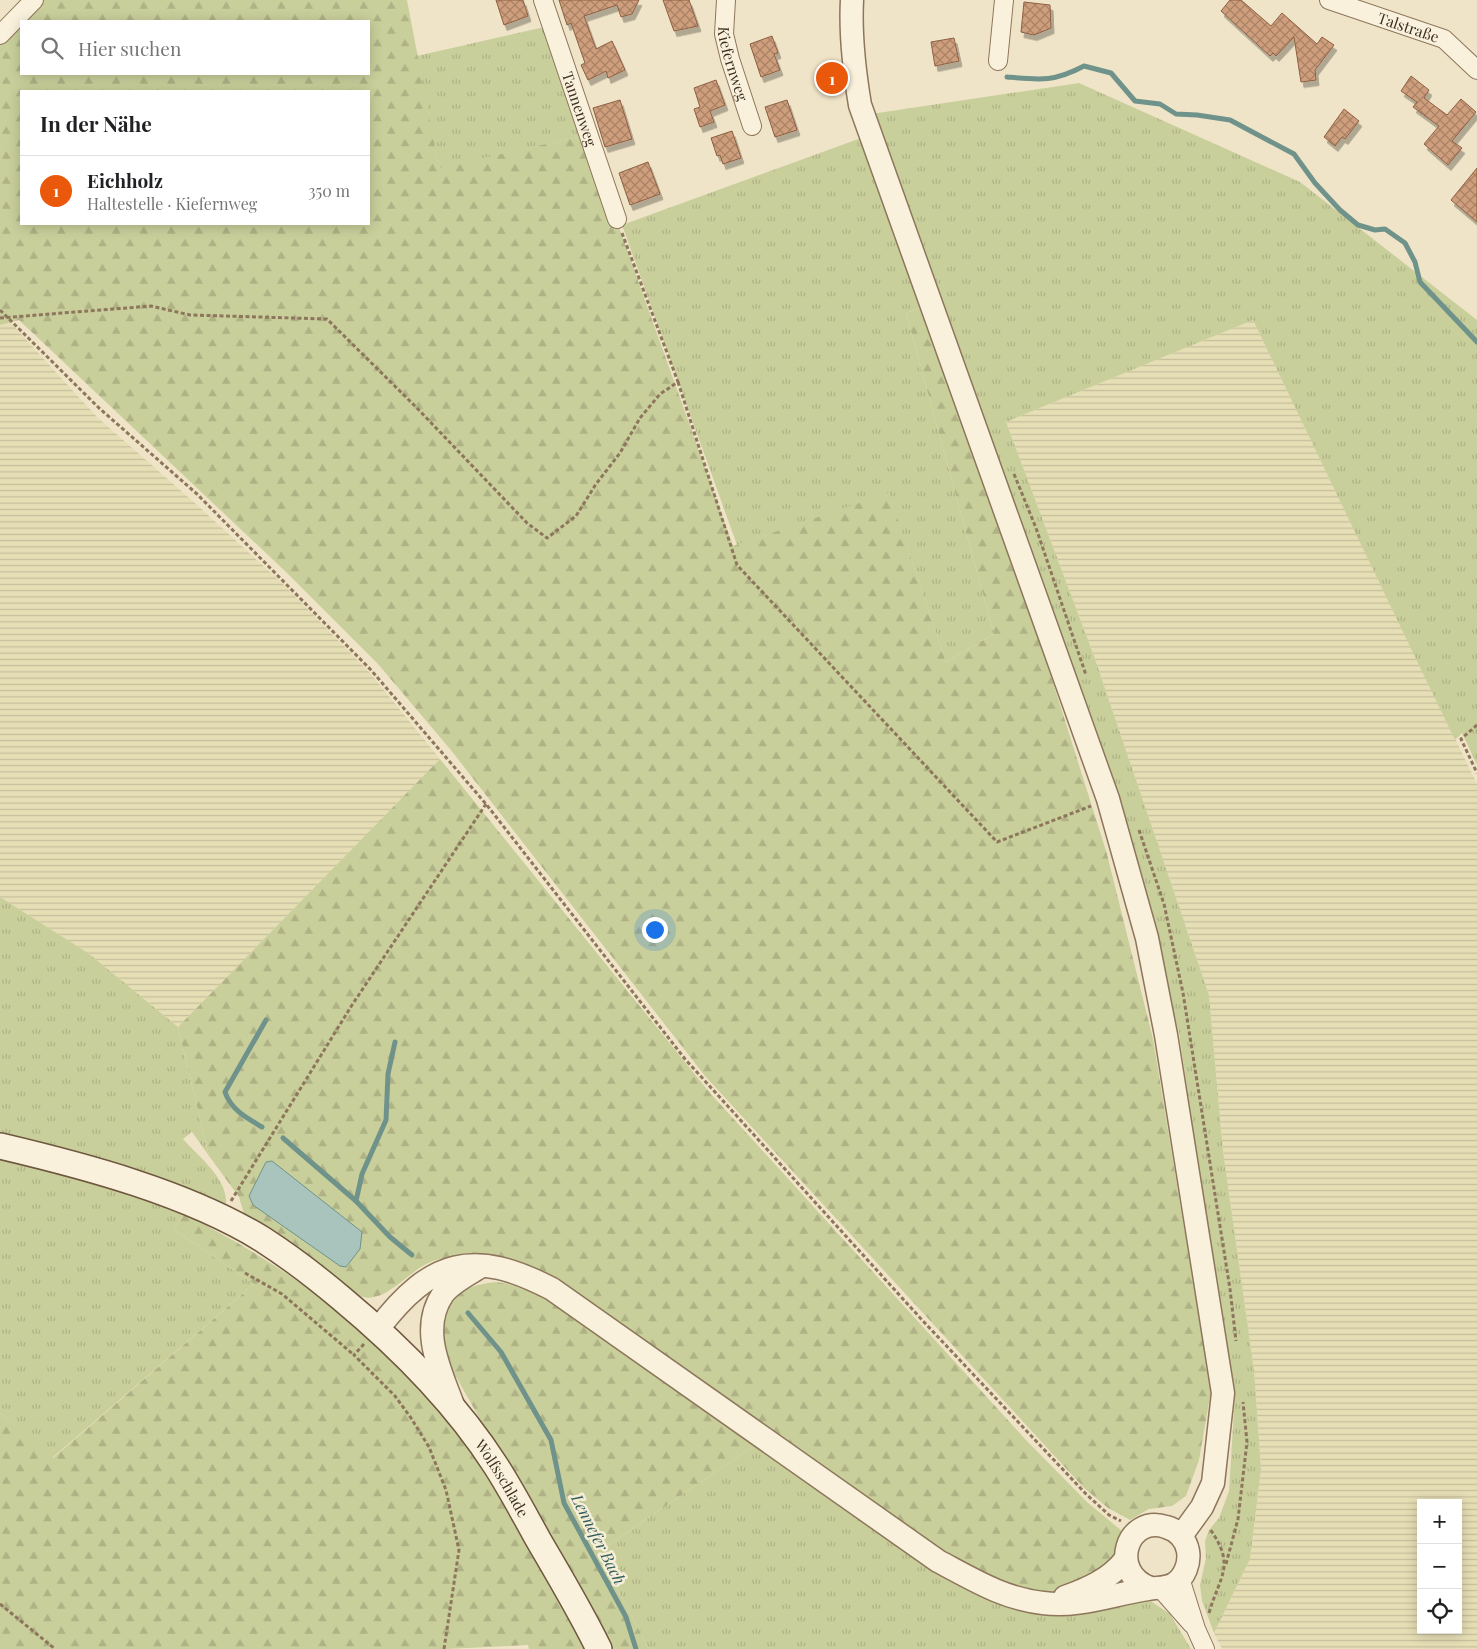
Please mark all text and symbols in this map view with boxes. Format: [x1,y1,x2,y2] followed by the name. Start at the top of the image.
[1375,7,1442,47] street label: Talstraße
[20,20,370,75] search box
[714,26,753,104] street label: Kiefernweg
[38,34,66,62] icon: search
[78,35,181,61] text: Hier suchen
[816,59,848,97] pin: 1
[558,69,602,149] street label: Tannenweg
[40,109,152,137] text: In der Nähe
[87,167,163,193] text: Eichholz
[53,180,59,201] text: 1
[308,180,350,201] text: 350 m
[87,193,257,214] text: Haltestelle · Kiefernweg
[642,917,668,943] your location
[470,1435,534,1521] street label: Wolfsschlade
[567,1489,631,1588] water label: Lennefer Bach
[1417,1499,1462,1634] map controls
[1417,1499,1462,1544] button: +
[1417,1544,1462,1589] button: −
[1417,1589,1462,1634] button: locate

